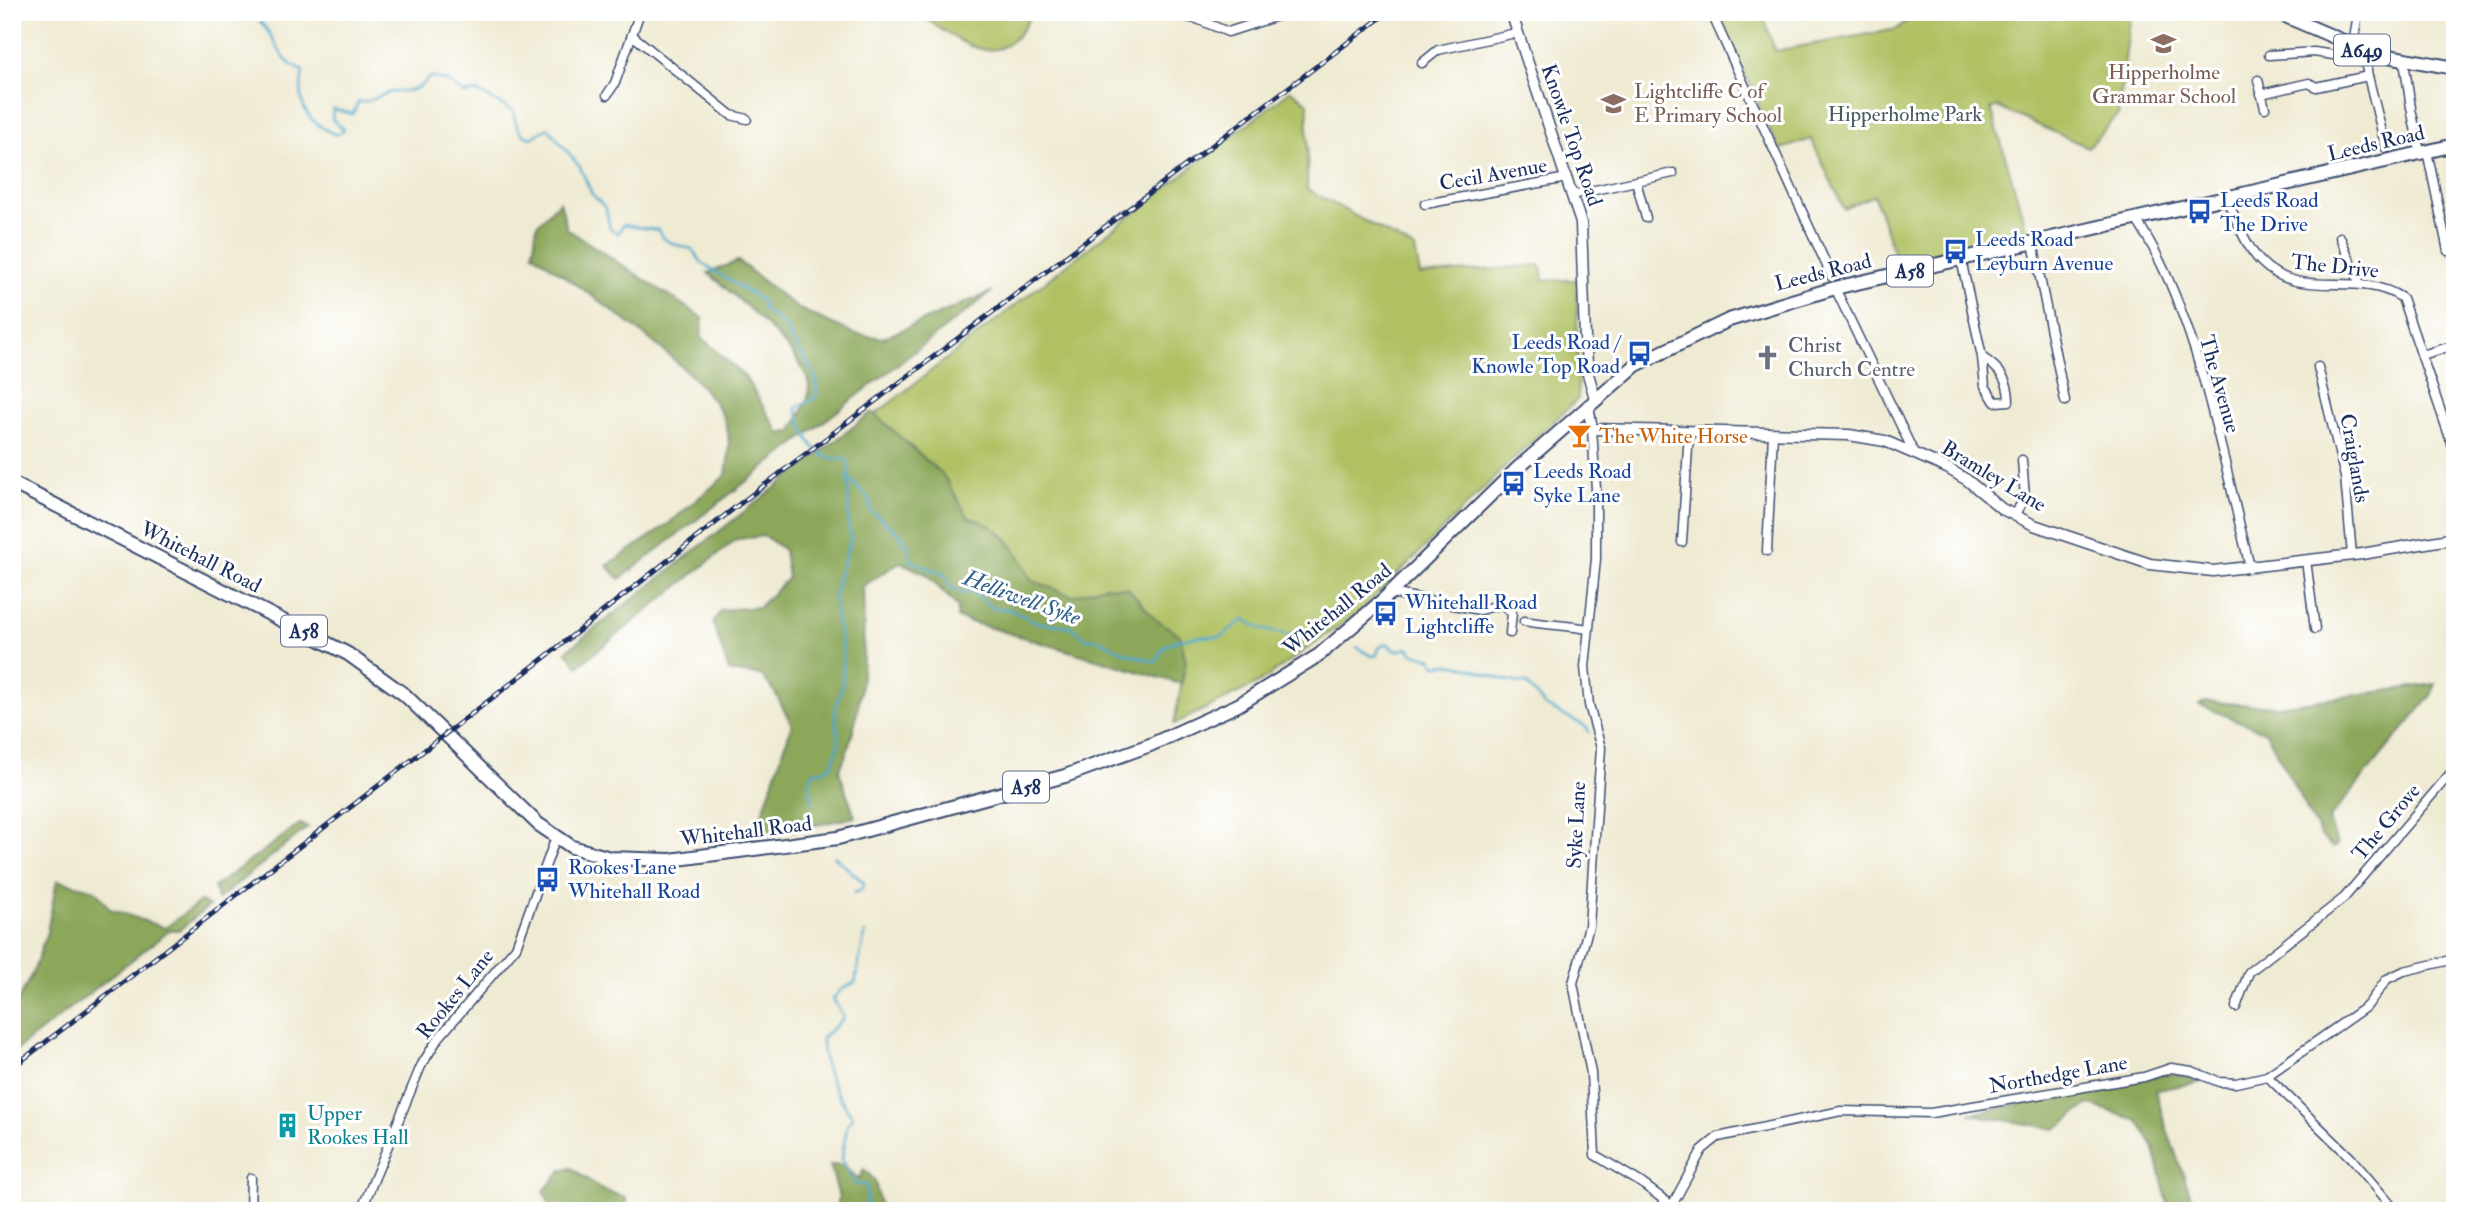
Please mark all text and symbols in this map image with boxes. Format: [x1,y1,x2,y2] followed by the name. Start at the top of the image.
[2150,29,2178,57] school or university icon: Hipperholme Grammar School
[2334,34,2390,66] road number: A649
[2092,59,2237,110] place label: Hipperholme Grammar School
[1535,60,1609,210] street label: Knowle Top Road
[1634,78,1783,129] place label: Lightcliffe C of E Primary School
[1600,89,1628,117] school or university icon: Lightcliffe C of E Primary School
[1828,101,1982,128] park label: Hipperholme Park
[2325,119,2428,168] street label: Leeds Road
[1437,152,1549,197] street label: Cecil Avenue
[2220,187,2319,238] place label: Leeds Road The Drive
[2186,198,2214,226] bus stop icon: Leeds Road The Drive
[1975,226,2113,277] place label: Leeds Road Leyburn Avenue
[1941,237,1969,265] bus stop icon: Leeds Road Leyburn Avenue
[1772,247,1875,298] street label: Leeds Road
[2290,248,2380,285] street label: The Drive
[1887,256,1933,286] road number: A58
[1471,329,1623,380] place label: Leeds Road / Knowle Top Road
[1788,332,1915,383] place label: Christ Church Centre
[2193,332,2246,436] street label: The Avenue
[1626,340,1654,368] bus stop icon: Leeds Road / Knowle Top Road
[1754,343,1782,371] church icon: Christ Church Centre
[2333,411,2376,505] street label: Craiglands
[1565,422,1593,450] bar icon: The White Horse
[1599,423,1748,450] place label: The White Horse
[1936,435,2051,518] street label: Bramley Lane
[1533,458,1632,509] place label: Leeds Road Syke Lane
[1499,469,1527,497] bus stop icon: Leeds Road Syke Lane
[135,515,266,600] street label: Whitehall Road
[1277,557,1398,662] street label: Whitehall Road
[958,563,1085,632] water label: Helliwell Syke
[1404,589,1538,640] place label: Whitehall Road Lightcliffe
[1371,600,1399,628] bus stop icon: Whitehall Road Lightcliffe
[281,616,327,646] road number: A58
[1003,772,1049,802] road number: A58
[2346,778,2427,867] street label: The Grove
[1561,781,1592,869] street label: Syke Lane
[678,810,814,853] street label: Whitehall Road
[567,854,701,905] place label: Rookes Lane Whitehall Road
[534,865,562,893] bus stop icon: Rookes Lane Whitehall Road
[411,943,500,1045] street label: Rookes Lane
[1987,1049,2130,1100] street label: Northedge Lane
[307,1100,409,1151] place label: Upper Rookes Hall
[273,1111,301,1139] building icon: Upper Rookes Hall

